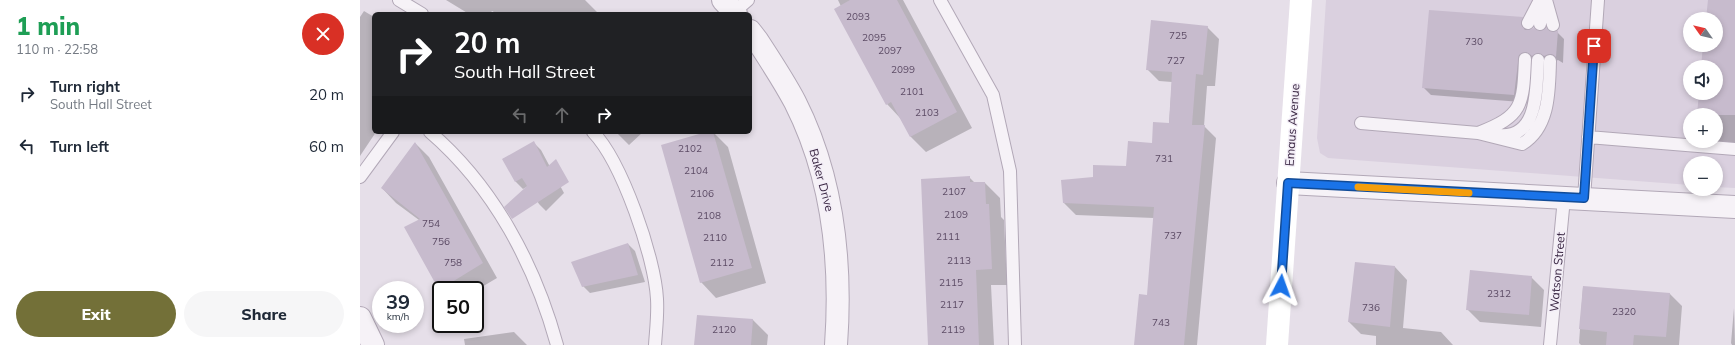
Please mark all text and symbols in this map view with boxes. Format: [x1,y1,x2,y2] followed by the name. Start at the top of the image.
[846,10,870,23] house number: 2093
[16,11,80,41] text: 1 min
[1683,12,1723,52] north arrow
[1683,12,1723,196] map controls
[302,13,344,55] button: close
[454,25,520,60] text: 20 m
[388,28,440,80] icon: right
[1169,29,1187,42] house number: 725
[1577,29,1611,63] pin
[862,31,886,44] house number: 2095
[1465,35,1483,48] house number: 730
[1583,35,1605,57] icon: arrive
[16,41,98,57] text: 110 m · 22:58
[878,44,902,57] house number: 2097
[1167,54,1185,67] house number: 727
[454,60,595,83] text: South Hall Street
[1683,60,1723,100] button: sound
[891,63,915,76] house number: 2099
[50,77,120,96] text: Turn right
[16,83,38,105] icon: right
[1282,83,1302,167] street label: Emaus Avenue
[309,85,344,104] text: 20 m
[900,85,924,98] house number: 2101
[50,96,152,112] text: South Hall Street
[509,104,531,126] icon: left
[551,104,573,126] icon: ahead
[593,104,615,126] icon: right
[915,106,939,119] house number: 2103
[1683,108,1723,148] button: +
[16,135,38,157] icon: left
[50,137,109,156] text: Turn left
[309,137,344,156] text: 60 m
[678,142,702,155] house number: 2102
[806,147,838,213] street label: Baker Drive
[1155,152,1173,165] house number: 731
[1683,156,1723,196] button: −
[684,164,708,177] house number: 2104
[942,185,966,198] house number: 2107
[690,187,714,200] house number: 2106
[944,208,968,221] house number: 2109
[697,209,721,222] house number: 2108
[422,217,440,230] house number: 754
[1164,229,1182,242] house number: 737
[936,230,960,243] house number: 2111
[703,231,727,244] house number: 2110
[1546,231,1568,313] street label: Watson Street
[432,235,450,248] house number: 756
[947,254,971,267] house number: 2113
[444,256,462,269] house number: 758
[710,256,734,269] house number: 2112
[1260,265,1302,307] position arrow
[939,276,963,289] house number: 2115
[432,281,484,333] speed limit sign: 50
[1487,287,1511,300] house number: 2312
[386,289,410,314] text: 39
[16,291,176,337] button: Exit
[184,291,344,337] button: Share
[940,298,964,311] house number: 2117
[1362,301,1380,314] house number: 736
[1612,305,1636,318] house number: 2320
[387,310,409,323] text: km/h
[1152,316,1170,329] house number: 743
[712,323,736,336] house number: 2120
[941,323,965,336] house number: 2119

